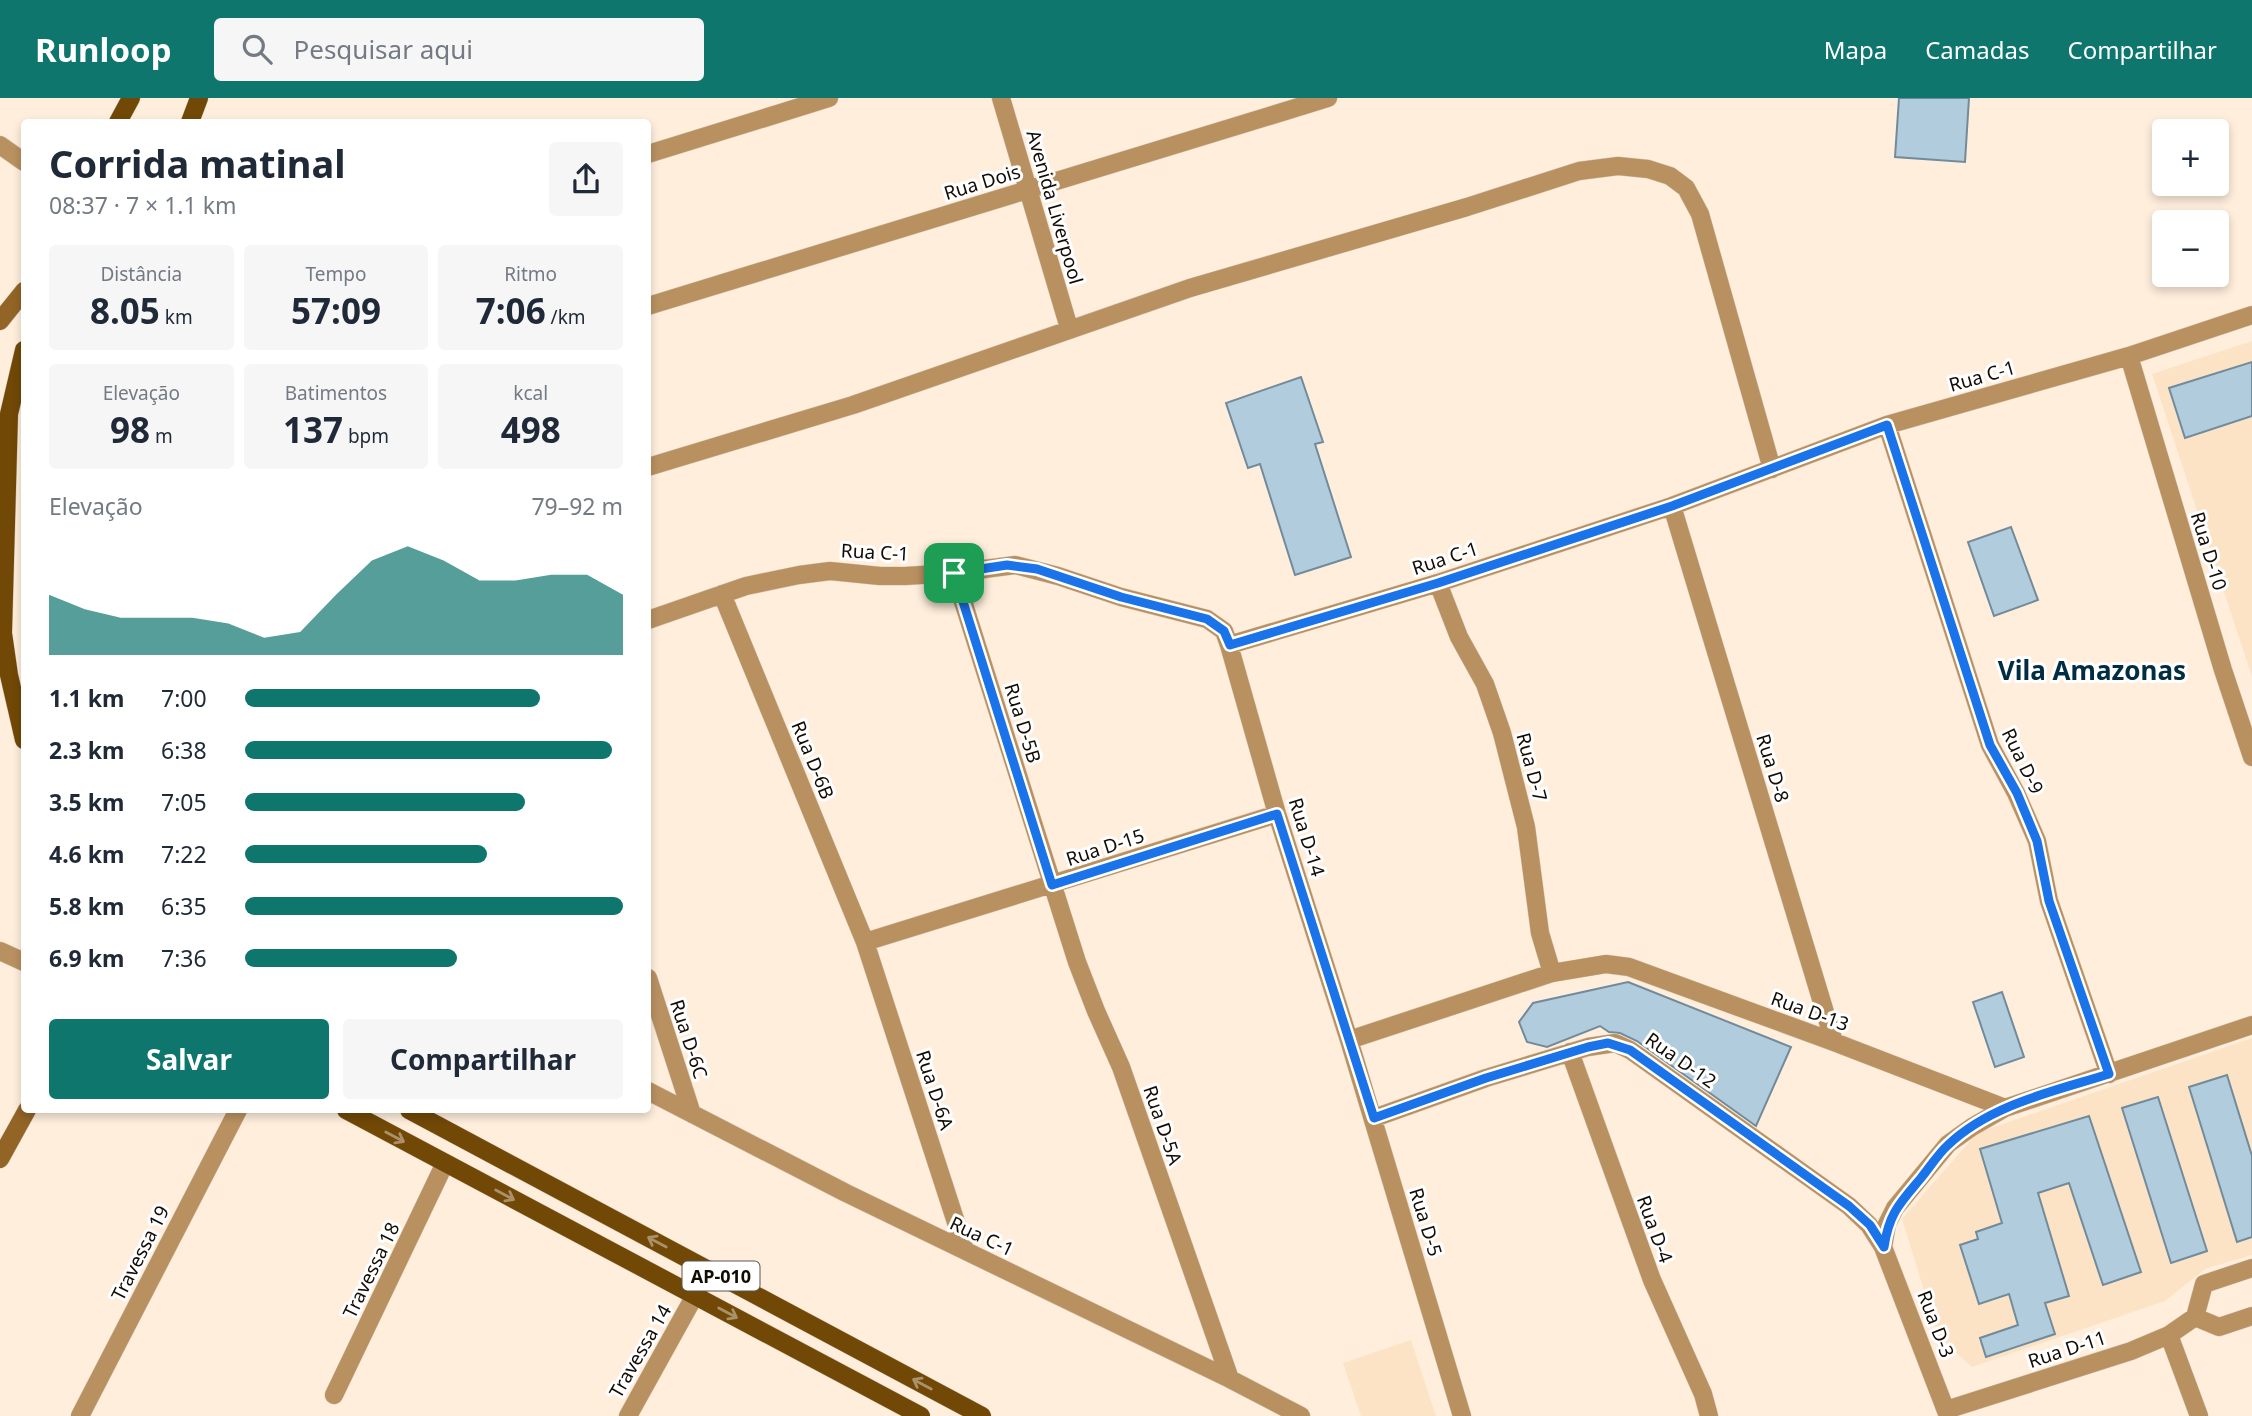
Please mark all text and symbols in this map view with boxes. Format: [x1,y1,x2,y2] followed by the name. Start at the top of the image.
[214,18,704,81] search box
[35,27,172,72] text: Runloop
[238,30,276,68] icon: search
[294,31,473,67] text: Pesquisar aqui
[1824,33,1887,66] text: Mapa
[1925,33,2029,66] text: Camadas
[2067,33,2217,66] text: Compartilhar
[2152,119,2229,287] map controls
[2152,119,2229,196] button: +
[1021,127,1089,287] street label: Avenida Liverpool
[49,137,346,189] text: Corrida matinal
[549,142,623,216] button: share
[941,158,1023,206] street label: Rua Dois
[49,189,236,221] text: 08:37 · 7 × 1.1 km
[2152,210,2229,287] button: −
[100,261,182,287] text: Distância
[306,261,366,287] text: Tempo
[504,261,557,287] text: Ritmo
[90,287,160,334] text: 8.05
[291,287,381,334] text: 57:09
[476,287,546,334] text: 7:06
[160,304,193,330] text: km
[546,304,586,330] text: /km
[1946,354,2018,398] street label: Rua C-1
[103,380,180,406] text: Elevação
[285,380,387,406] text: Batimentos
[513,380,548,406] text: kcal
[110,406,150,453] text: 98
[283,406,343,453] text: 137
[501,406,561,453] text: 498
[150,423,173,449] text: m
[343,423,389,449] text: bpm
[49,490,143,522] text: Elevação
[531,490,623,522] text: 79–92 m
[2185,509,2233,593] street label: Rua D-10
[1409,535,1481,581] street label: Rua C-1
[840,537,910,567] street label: Rua C-1
[924,543,984,603] pin
[935,554,973,592] icon: arrive
[1998,652,2186,688] district label: Vila Amazonas
[999,680,1047,766] street label: Rua D-5B
[49,682,124,714] text: 1.1 km
[161,682,207,714] text: 7:00
[786,717,840,803] street label: Rua D-6B
[1996,724,2050,798] street label: Rua D-9
[1510,730,1554,804] street label: Rua D-7
[1750,731,1796,805] street label: Rua D-8
[49,734,124,766] text: 2.3 km
[161,734,207,766] text: 6:38
[49,786,124,818] text: 3.5 km
[161,786,207,818] text: 7:05
[1283,795,1331,880] street label: Rua D-14
[1063,822,1147,872] street label: Rua D-15
[49,838,124,870] text: 4.6 km
[161,838,207,870] text: 7:22
[49,890,124,922] text: 5.8 km
[161,890,207,922] text: 6:35
[49,942,124,974] text: 6.9 km
[161,942,207,974] text: 7:36
[1768,985,1852,1037] street label: Rua D-13
[664,996,714,1082] street label: Rua D-6C
[49,1019,329,1099] button: Salvar
[343,1019,623,1099] button: Compartilhar
[1640,1026,1722,1094] street label: Rua D-12
[910,1047,960,1134] street label: Rua D-6A
[1137,1082,1189,1169] street label: Rua D-5A
[384,1131,405,1144] one-way arrow
[1403,1185,1449,1259] street label: Rua D-5
[495,1188,515,1202] one-way arrow
[1631,1192,1679,1266] street label: Rua D-4
[105,1201,175,1305] street label: Travessa 19
[946,1210,1018,1262] street label: Rua C-1
[337,1218,405,1322] street label: Travessa 18
[647,1234,667,1248] one-way arrow
[682,1261,760,1290] road number: AP-010
[1911,1287,1961,1361] street label: Rua D-3
[603,1300,677,1402] street label: Travessa 14
[717,1307,738,1320] one-way arrow
[2025,1324,2109,1374] street label: Rua D-11
[912,1377,933,1390] one-way arrow

